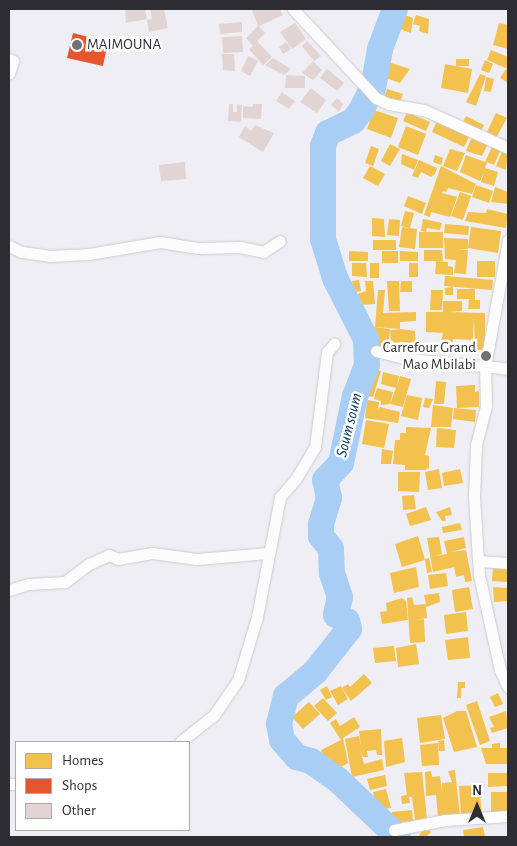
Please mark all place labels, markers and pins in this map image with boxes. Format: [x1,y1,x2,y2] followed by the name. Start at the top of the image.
[87,36,161,54] place label: MAIMOUNA
[71,39,83,51] marker: MAIMOUNA
[383,338,476,373] place label: Carrefour Grand Mao Mbilabi
[480,350,492,362] marker: Carrefour Grand Mao Mbilabi

